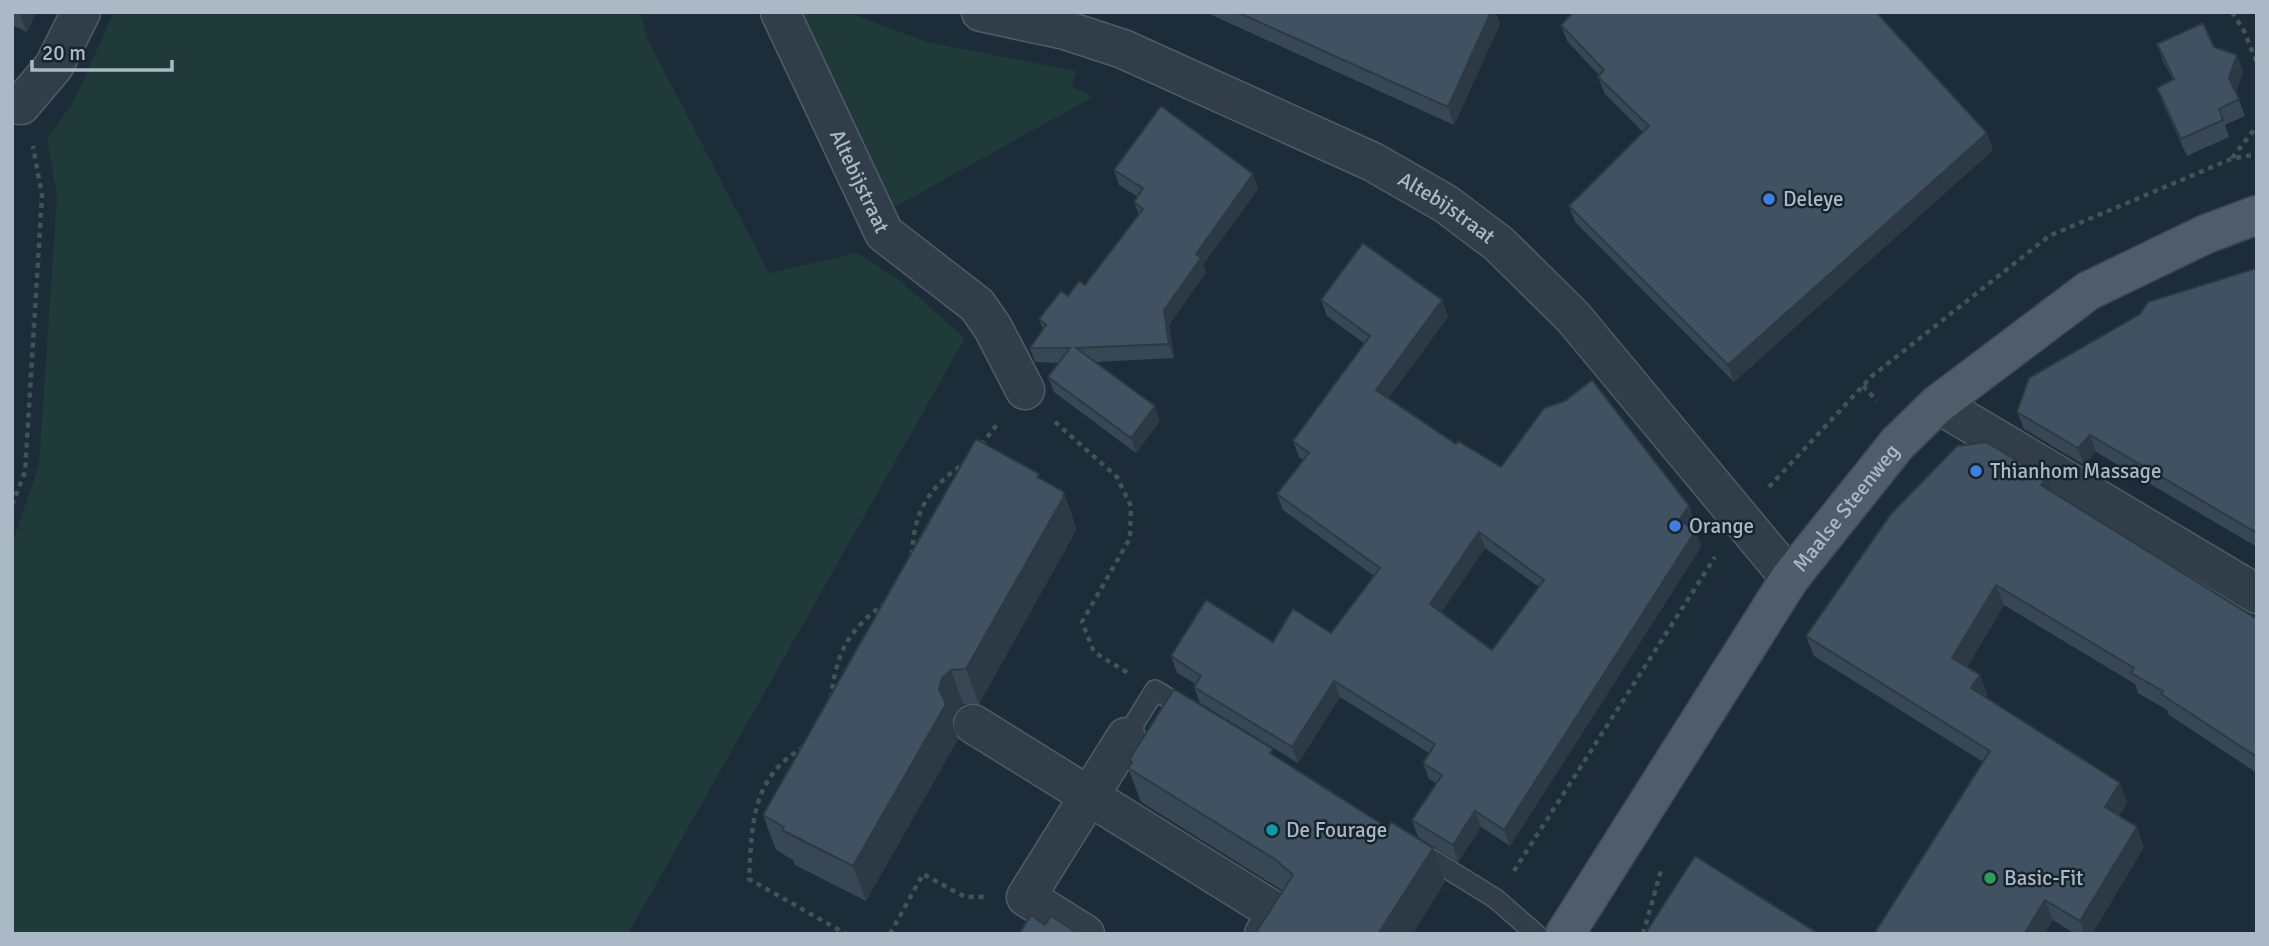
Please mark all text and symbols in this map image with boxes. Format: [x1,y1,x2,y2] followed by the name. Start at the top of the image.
[32,28,172,72] scale bar
[42,40,86,66] text: 20 m
[824,125,895,237] street label: Altebijstraat
[1393,166,1500,249] street label: Altebijstraat
[1783,186,1843,212] place label: Deleye
[1761,191,1777,207] marker: Deleye
[1787,439,1905,577] street label: Maalse Steenweg
[1990,458,2161,484] place label: Thianhom Massage
[1968,463,1984,479] marker: Thianhom Massage
[1689,513,1754,539] place label: Orange
[1667,518,1683,534] marker: Orange
[1286,817,1387,843] place label: De Fourage
[1264,822,1280,838] marker: De Fourage
[2004,865,2083,891] place label: Basic-Fit
[1982,870,1998,886] marker: Basic-Fit

